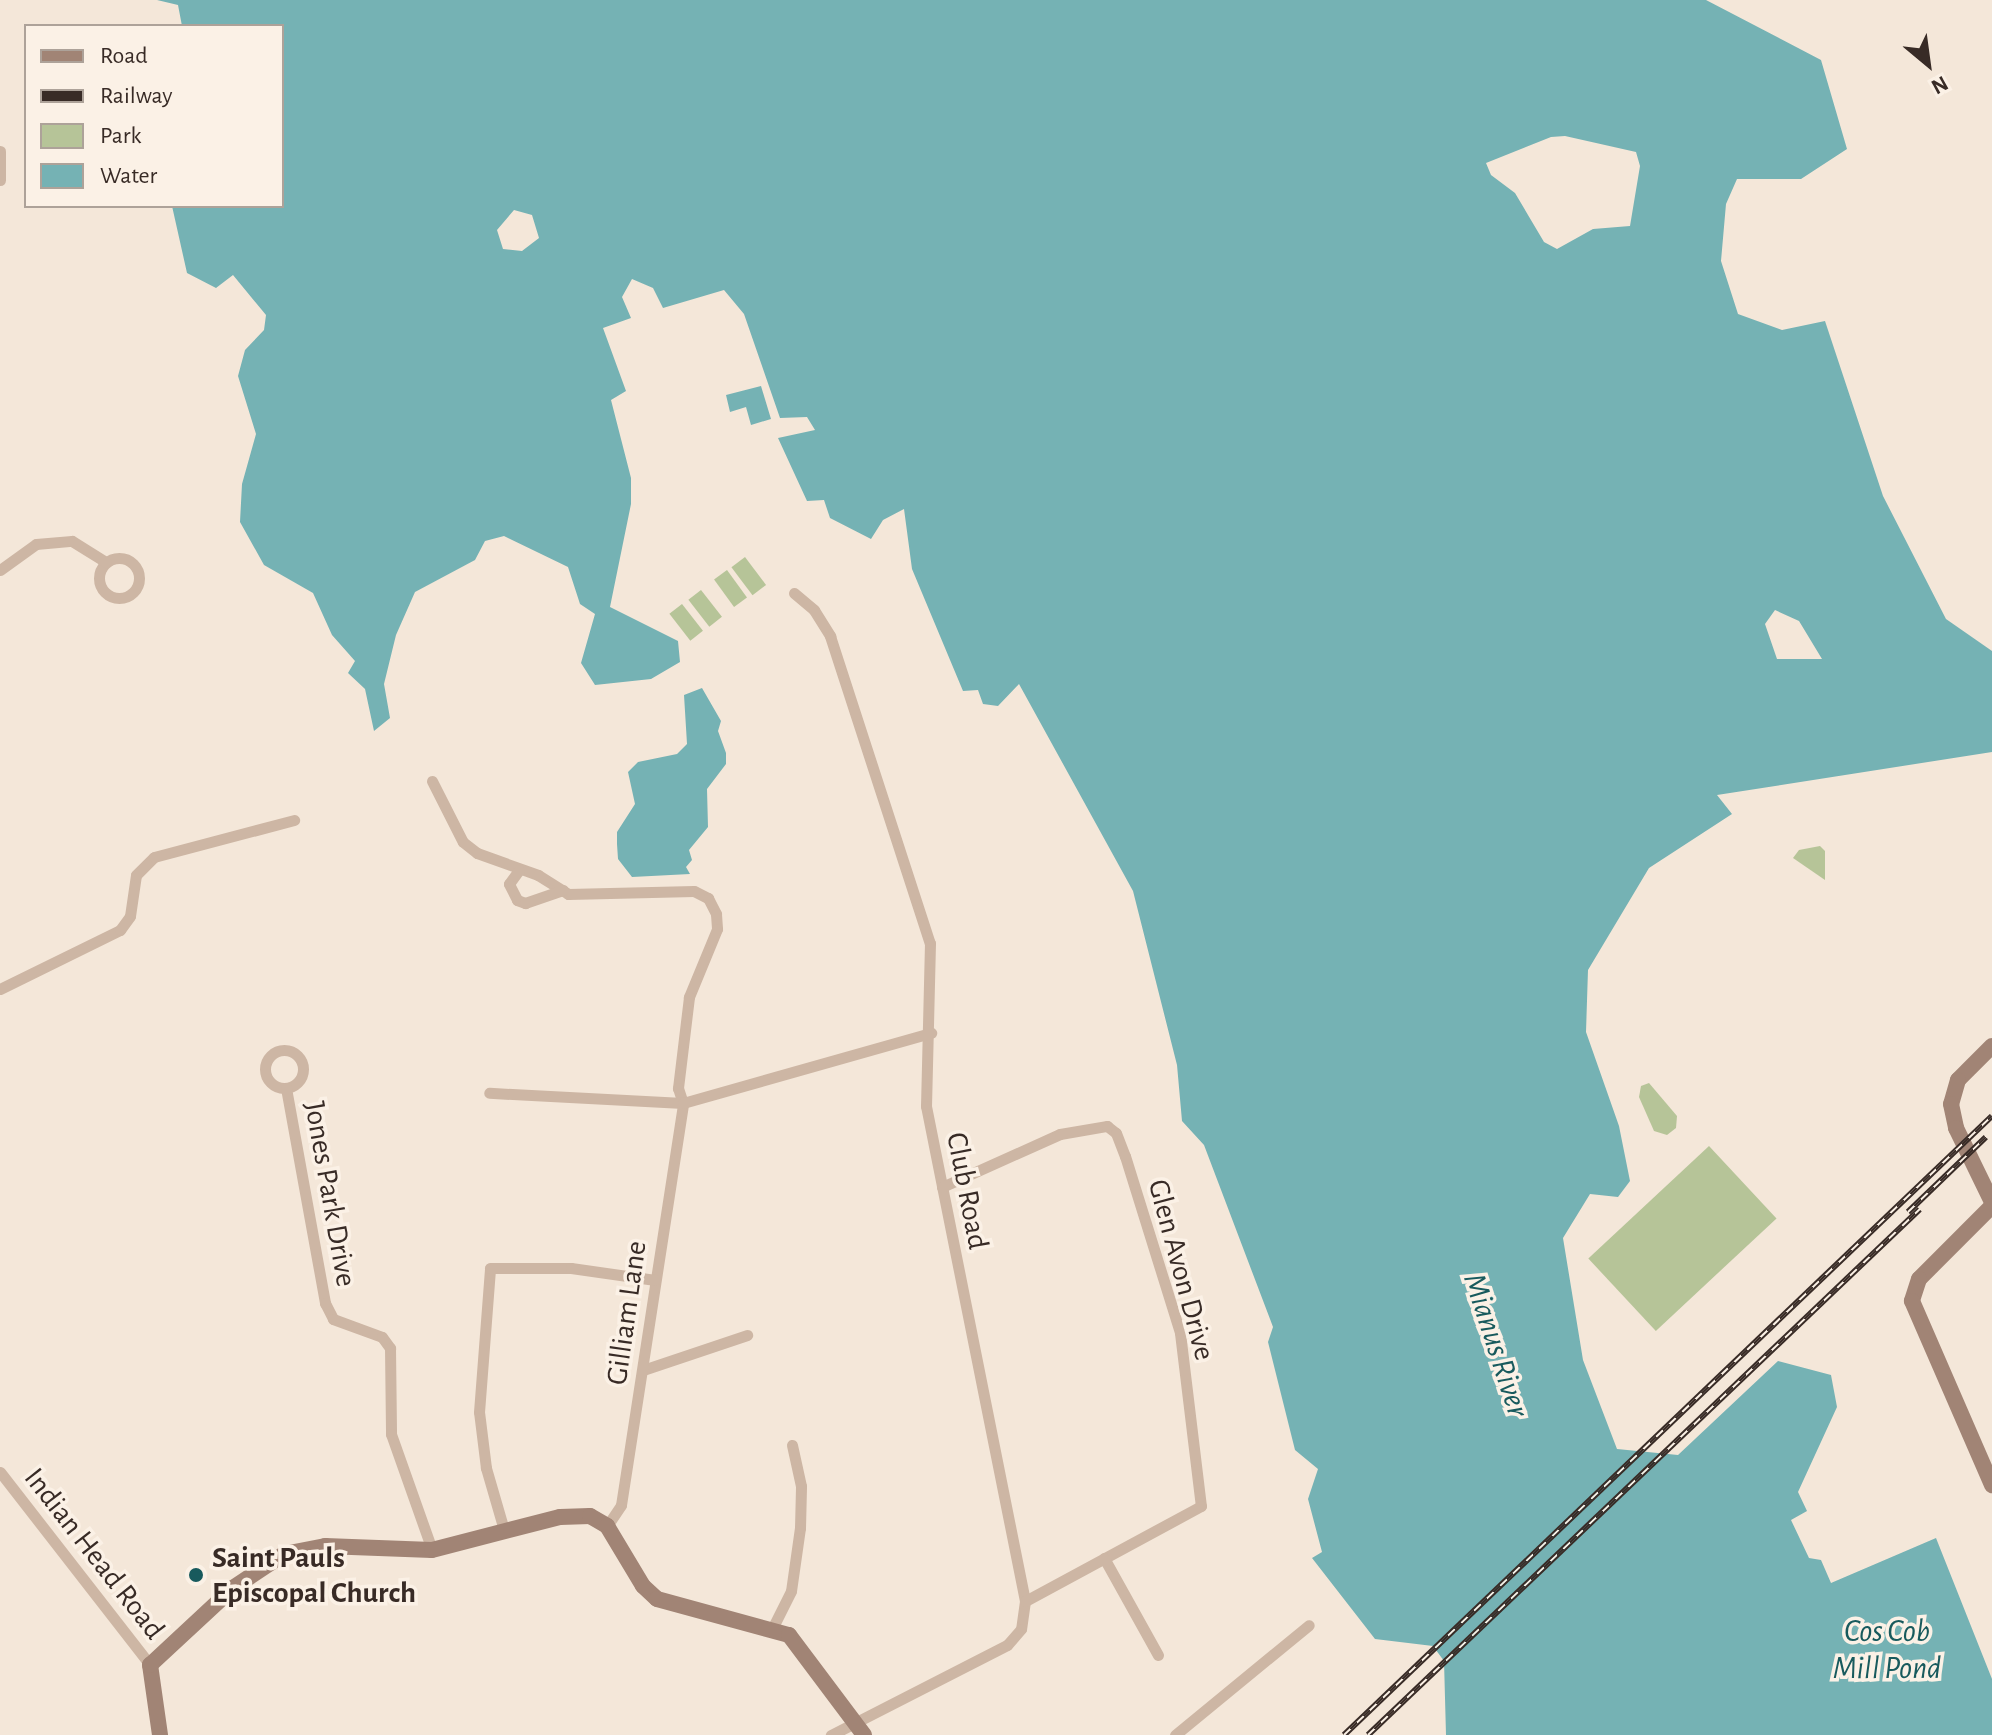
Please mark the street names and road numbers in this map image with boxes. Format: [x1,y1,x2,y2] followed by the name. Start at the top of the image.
[296,1098,364,1290] street label: Jones Park Drive
[938,1129,996,1253] street label: Club Road
[1140,1176,1222,1364] street label: Glen Avon Drive
[599,1239,655,1387] street label: Gilliam Lane
[16,1461,172,1647] street label: Indian Head Road

